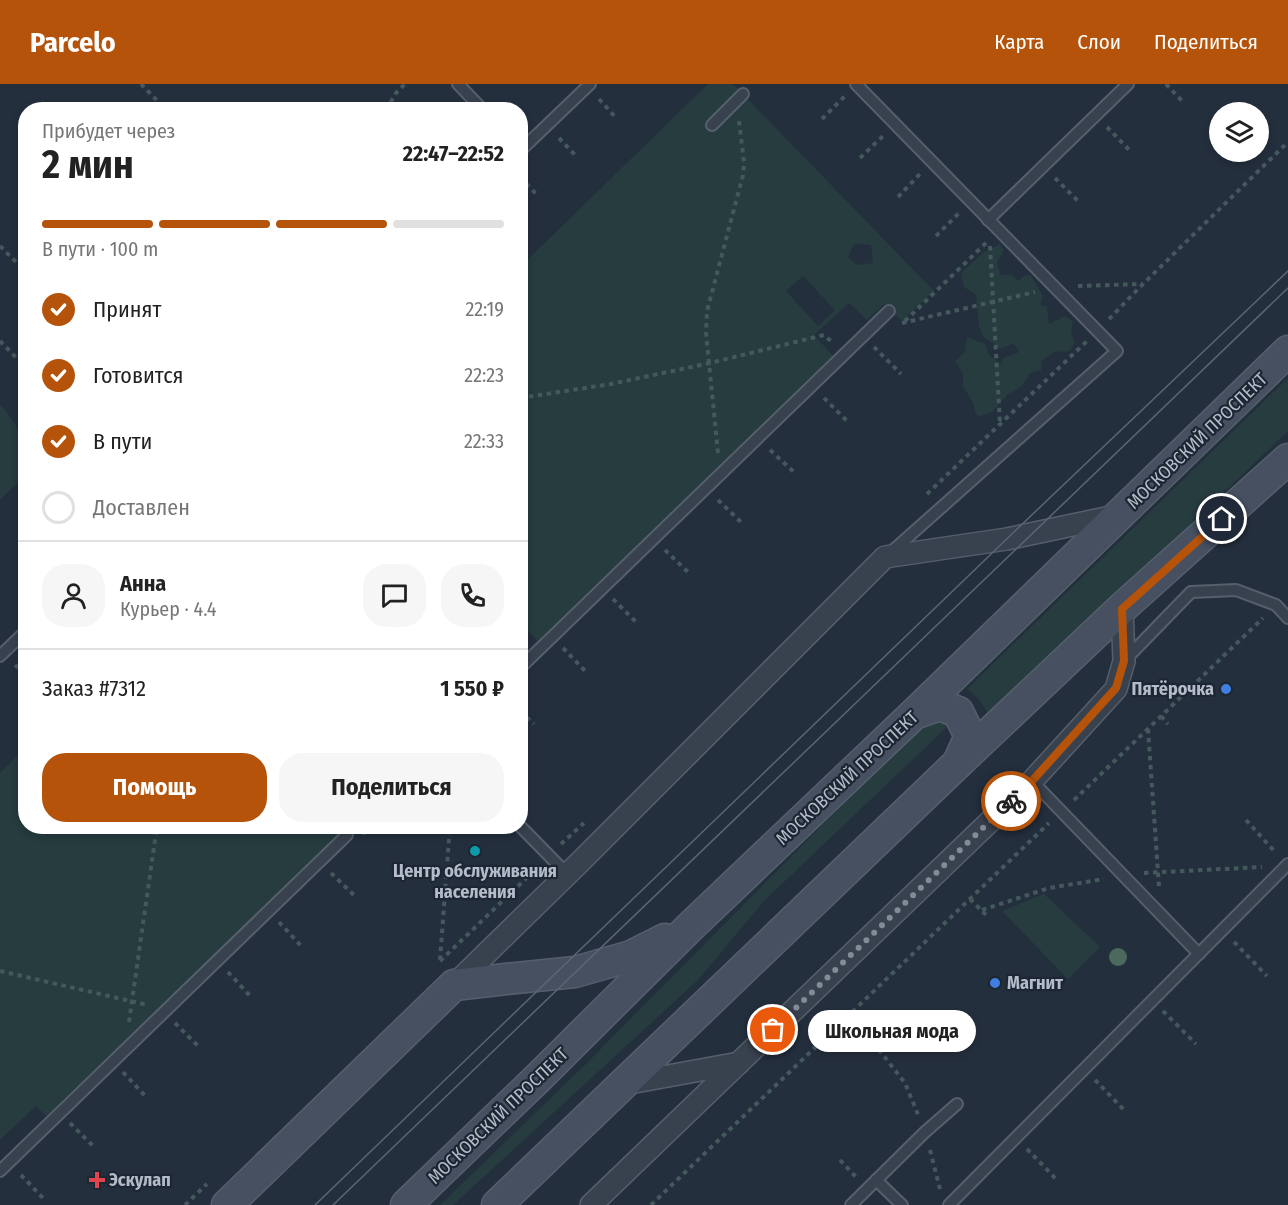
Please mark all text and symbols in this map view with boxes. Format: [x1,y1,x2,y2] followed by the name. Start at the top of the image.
[30,26,116,59] text: Parcelo
[994,29,1044,55] text: Карта
[1077,29,1121,55] text: Слои
[1154,29,1258,55] text: Поделиться
[1209,102,1269,162] map controls
[1209,102,1269,162] button: layers
[42,119,175,143] text: Прибудет через
[403,140,504,167] text: 22:47–22:52
[42,142,134,188] text: 2 мин
[42,237,158,261] text: В пути · 100 m
[42,293,75,326] icon: check
[93,296,161,323] text: Принят
[465,297,504,321] text: 22:19
[42,359,75,392] icon: check
[93,362,184,389] text: Готовится
[464,363,504,387] text: 22:23
[1122,368,1272,514] street label: МОСКОВСКИЙ ПРОСПЕКТ
[42,425,75,458] icon: check
[93,428,152,455] text: В пути
[464,429,504,453] text: 22:33
[1196,493,1247,544] pin
[93,494,190,521] text: Доставлен
[1205,502,1238,535] icon: home
[42,564,105,627] button: person
[363,564,426,627] button: chat
[441,564,504,627] button: phone
[120,570,166,597] text: Анна
[120,597,216,621] text: Курьер · 4.4
[42,675,146,702] text: Заказ #7312
[440,675,504,702] text: 1 550 ₽
[1132,678,1214,700] place label: Пятёрочка
[1219,682,1233,696] marker: Пятёрочка
[771,706,923,850] street label: МОСКОВСКИЙ ПРОСПЕКТ
[42,753,267,822] button: Помощь
[279,753,504,822] button: Поделиться
[981,771,1041,831] courier
[995,785,1028,818] icon: bike
[468,844,482,858] marker: Центр обслуживания населения
[393,860,557,903] place label: Центр обслуживания населения
[1007,972,1063,994] place label: Магнит
[988,976,1002,990] marker: Магнит
[747,1004,798,1055] pin
[809,1009,977,1051] callout: Школьная мода
[756,1013,789,1046] icon: bag
[825,1019,959,1043] text: Школьная мода
[423,1043,573,1189] street label: МОСКОВСКИЙ ПРОСПЕКТ
[109,1169,171,1191] place label: Эскулап
[90,1173,104,1187] marker: Эскулап

